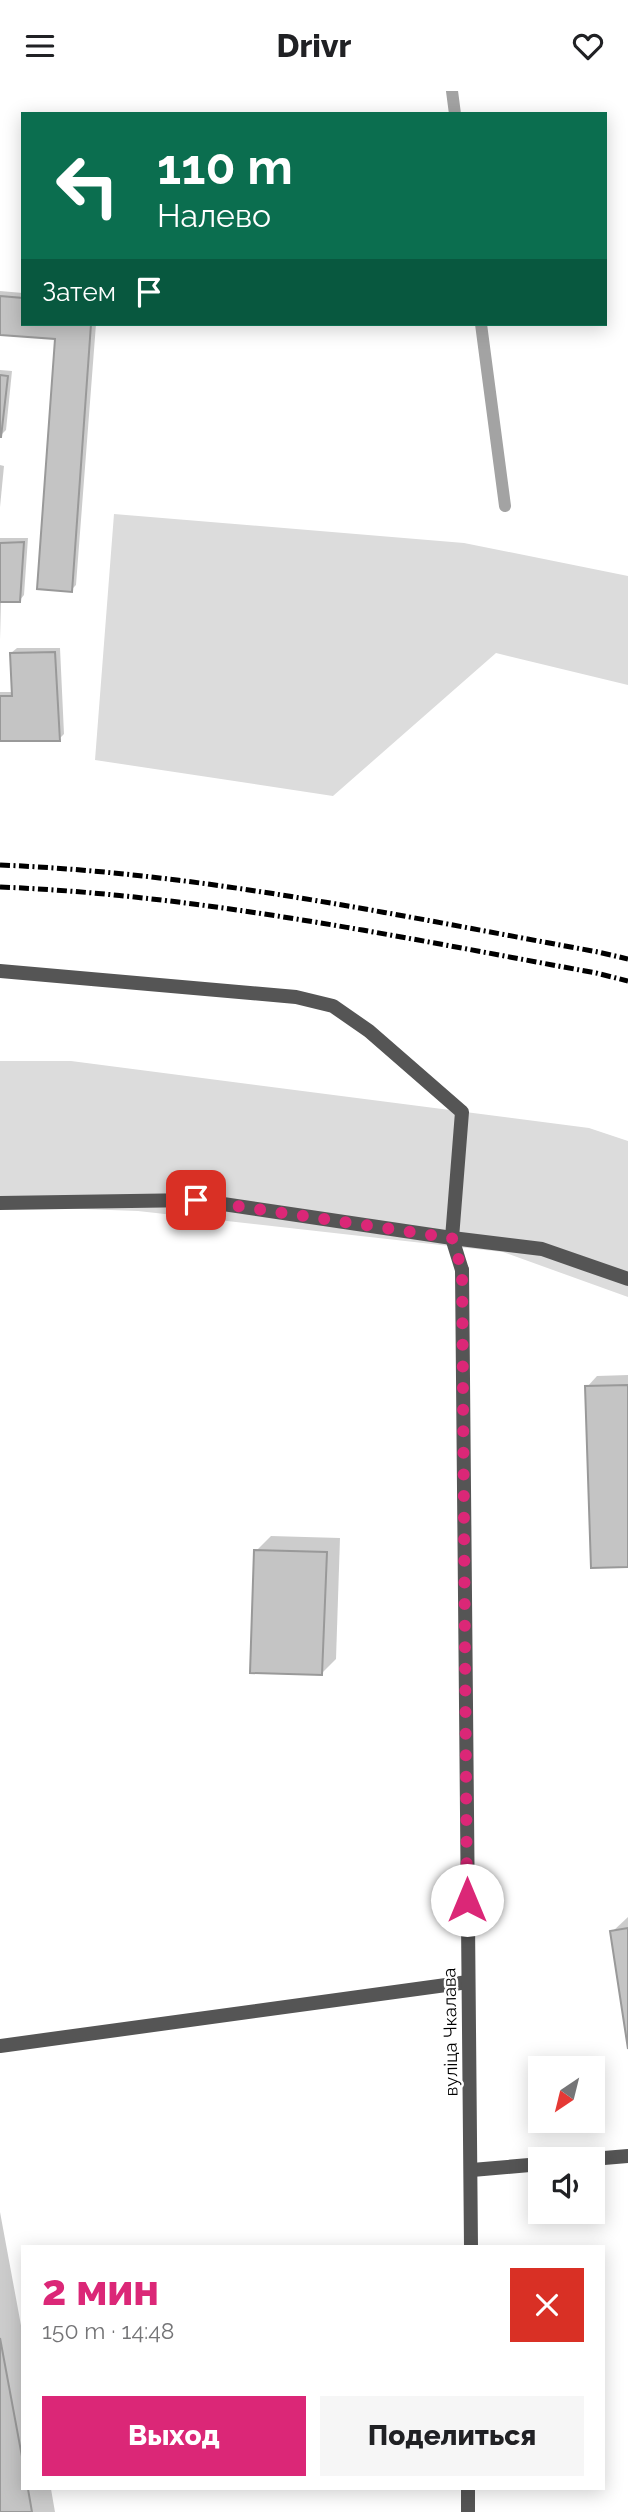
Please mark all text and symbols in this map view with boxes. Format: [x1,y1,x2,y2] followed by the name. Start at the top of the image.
[21,27,59,65] icon: menu
[277,27,351,64] text: Drivr
[569,27,607,65] icon: heart
[157,138,293,195] text: 110 m
[42,140,133,231] icon: left
[157,197,271,234] text: Налево
[130,273,168,311] icon: arrive
[42,277,116,307] text: Затем
[166,1170,226,1230] pin
[177,1181,215,1219] icon: arrive
[430,1863,504,1937] position arrow
[438,1968,462,2096] street label: вуліца Чкалава
[528,2056,606,2133] north arrow
[528,2056,605,2224] map controls
[528,2147,605,2224] button: sound
[42,2266,159,2315] text: 2 мин
[510,2268,584,2342] button: close
[42,2317,174,2344] text: 150 m · 14:48
[42,2396,306,2476] button: Выход
[320,2396,584,2476] button: Поделиться

